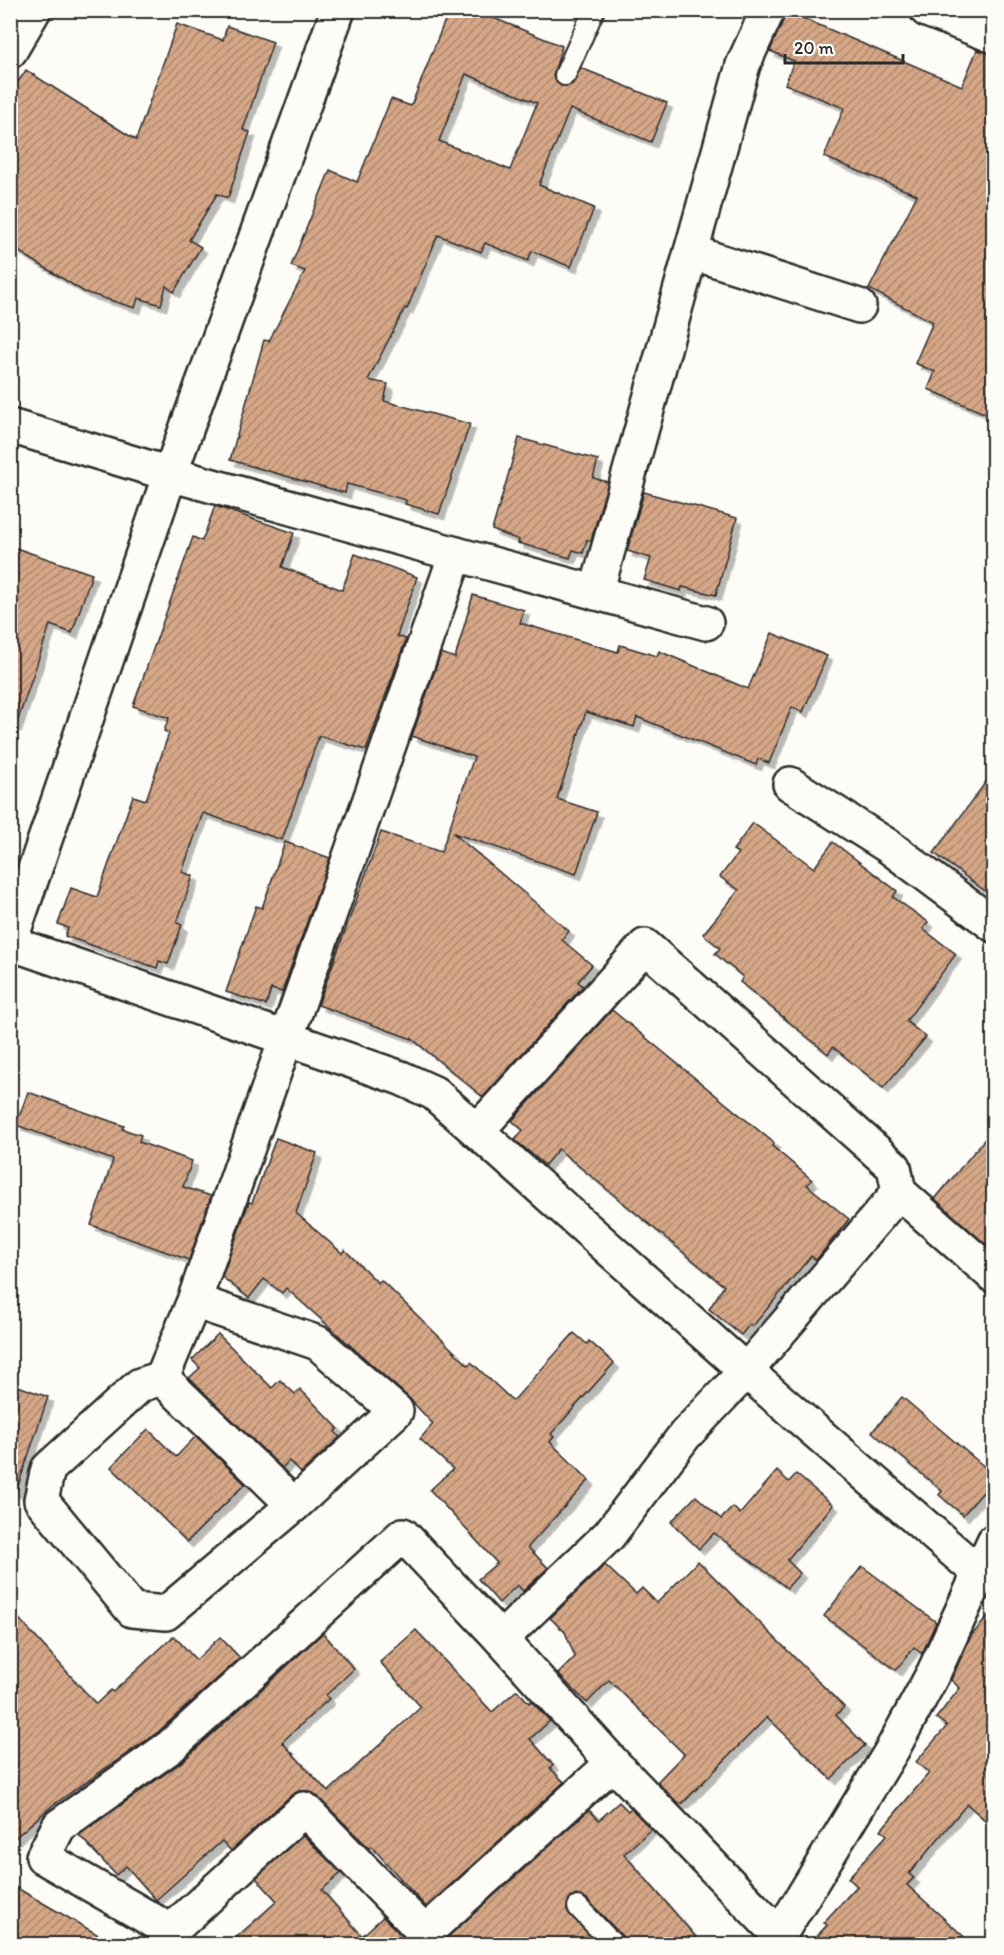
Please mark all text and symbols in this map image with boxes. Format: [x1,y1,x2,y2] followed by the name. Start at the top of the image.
[785,27,904,65] scale bar
[794,37,834,59] text: 20 m

